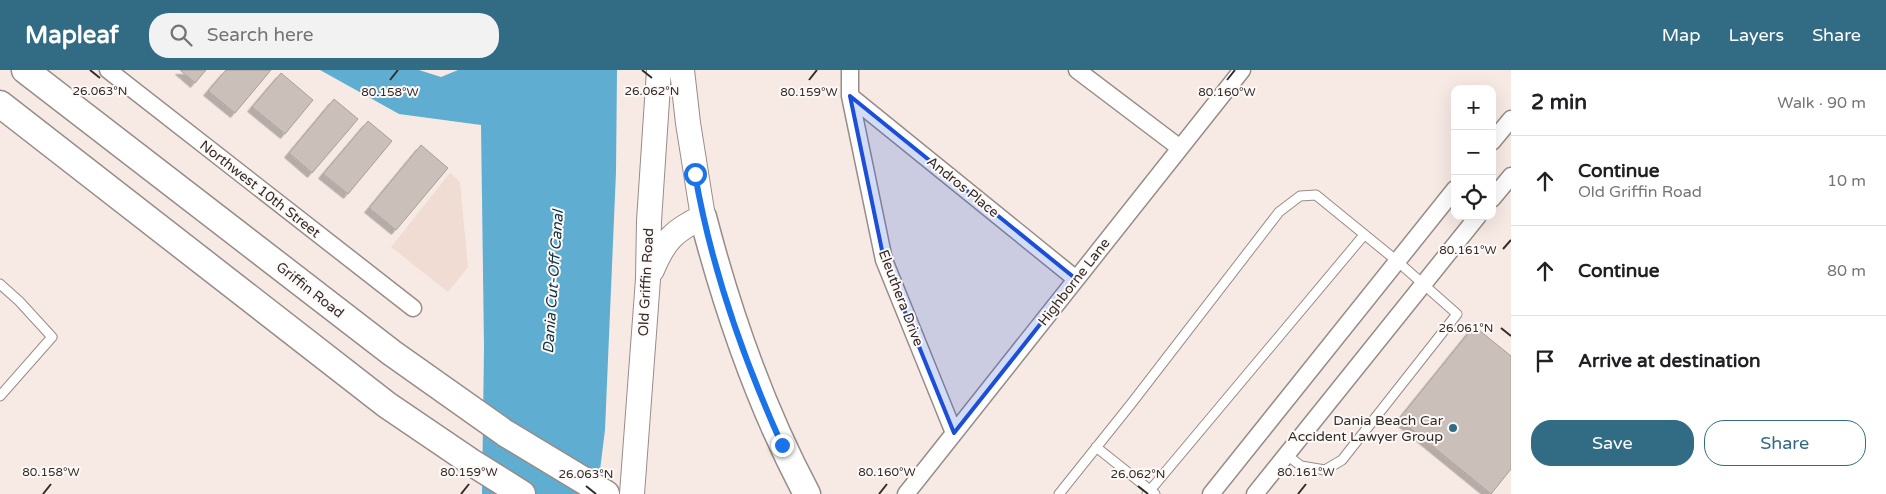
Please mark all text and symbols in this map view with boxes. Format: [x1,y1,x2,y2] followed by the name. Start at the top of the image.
[149,13,499,58] search box
[25,21,119,50] text: Mapleaf
[167,21,195,49] icon: search
[207,24,314,46] text: Search here
[1662,24,1701,46] text: Map
[1729,24,1784,46] text: Layers
[1812,24,1861,46] text: Share
[73,84,127,98] text: 26.063°N
[625,84,679,98] text: 26.062°N
[361,85,419,99] text: 80.158°W
[780,85,838,99] text: 80.159°W
[1198,85,1256,99] text: 80.160°W
[1451,85,1496,220] map controls
[1451,85,1496,130] button: +
[1531,90,1587,115] text: 2 min
[1777,93,1866,113] text: Walk · 90 m
[1451,130,1496,175] button: −
[196,137,324,242] street label: Northwest 10th Street
[924,153,1003,221] street label: Andros Place
[1578,160,1660,182] text: Continue
[684,163,707,186] route start
[1531,167,1559,195] icon: ahead
[1827,171,1866,191] text: 10 m
[1451,175,1496,220] button: locate
[1578,182,1702,202] text: Old Griffin Road
[539,207,567,354] water label: Dania Cut-Off Canal
[635,227,657,337] street label: Old Griffin Road
[1035,235,1114,329] street label: Highborne Lane
[1439,243,1497,257] text: 80.161°W
[875,247,927,349] street label: Eleuthera Drive
[1531,257,1559,285] icon: ahead
[273,258,347,322] street label: Griffin Road
[1578,260,1660,282] text: Continue
[1827,261,1866,281] text: 80 m
[1439,321,1493,335] text: 26.061°N
[1531,347,1559,375] icon: arrive
[1578,350,1761,372] text: Arrive at destination
[1287,412,1444,445] place label: Dania Beach Car Accident Lawyer Group
[1531,420,1694,466] button: Save
[1704,420,1866,466] button: Share
[1447,422,1459,434] marker: Dania Beach Car Accident Lawyer Group
[771,434,794,457] route end
[22,465,80,479] text: 80.158°W
[440,465,498,479] text: 80.159°W
[858,465,916,479] text: 80.160°W
[1277,465,1335,479] text: 80.161°W
[559,467,613,481] text: 26.063°N
[1111,467,1165,481] text: 26.062°N

